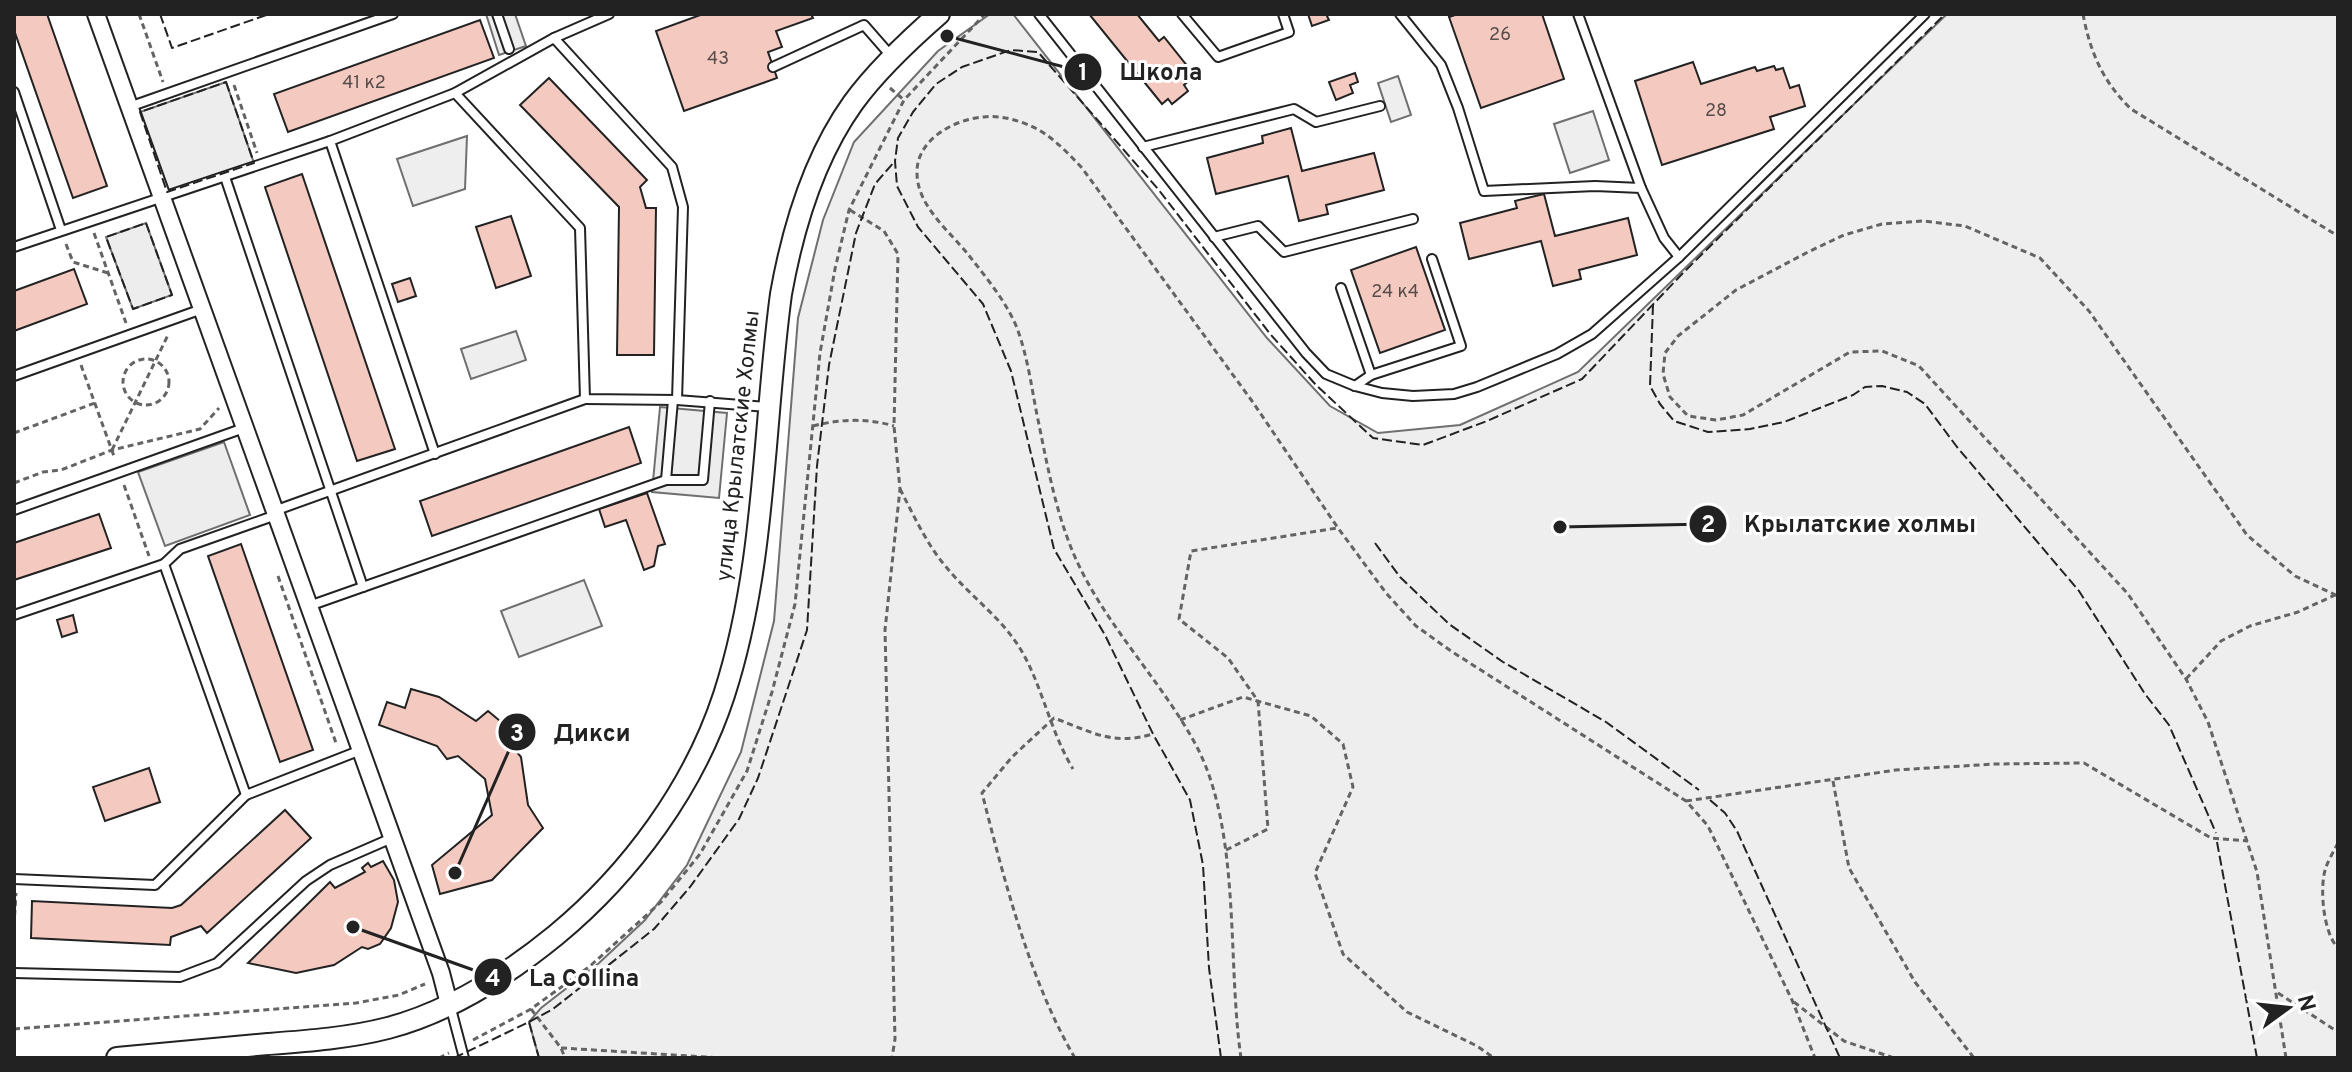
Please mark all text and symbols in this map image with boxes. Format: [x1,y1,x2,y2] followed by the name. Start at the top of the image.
[1489,24,1511,47] house number: 26
[707,48,729,71] house number: 43
[1063,48,1218,96] callout: Школа
[1078,59,1088,89] text: 1
[1120,59,1202,89] text: Школа
[342,72,386,95] house number: 41 к2
[1705,100,1727,123] house number: 28
[1371,281,1419,304] house number: 24 к4
[711,309,767,583] street label: улица Крылатские Холмы
[1688,500,1992,548] callout: Крылатские холмы
[1701,511,1715,541] text: 2
[1744,511,1976,541] text: Крылатские холмы
[497,708,646,756] callout: Дикси
[510,720,524,750] text: 3
[553,720,631,750] text: Дикси
[473,953,655,1001] callout: La Collina
[485,965,501,995] text: 4
[529,965,639,995] text: La Collina
[2248,968,2328,1048] north arrow
[2290,992,2320,1015] text: N

